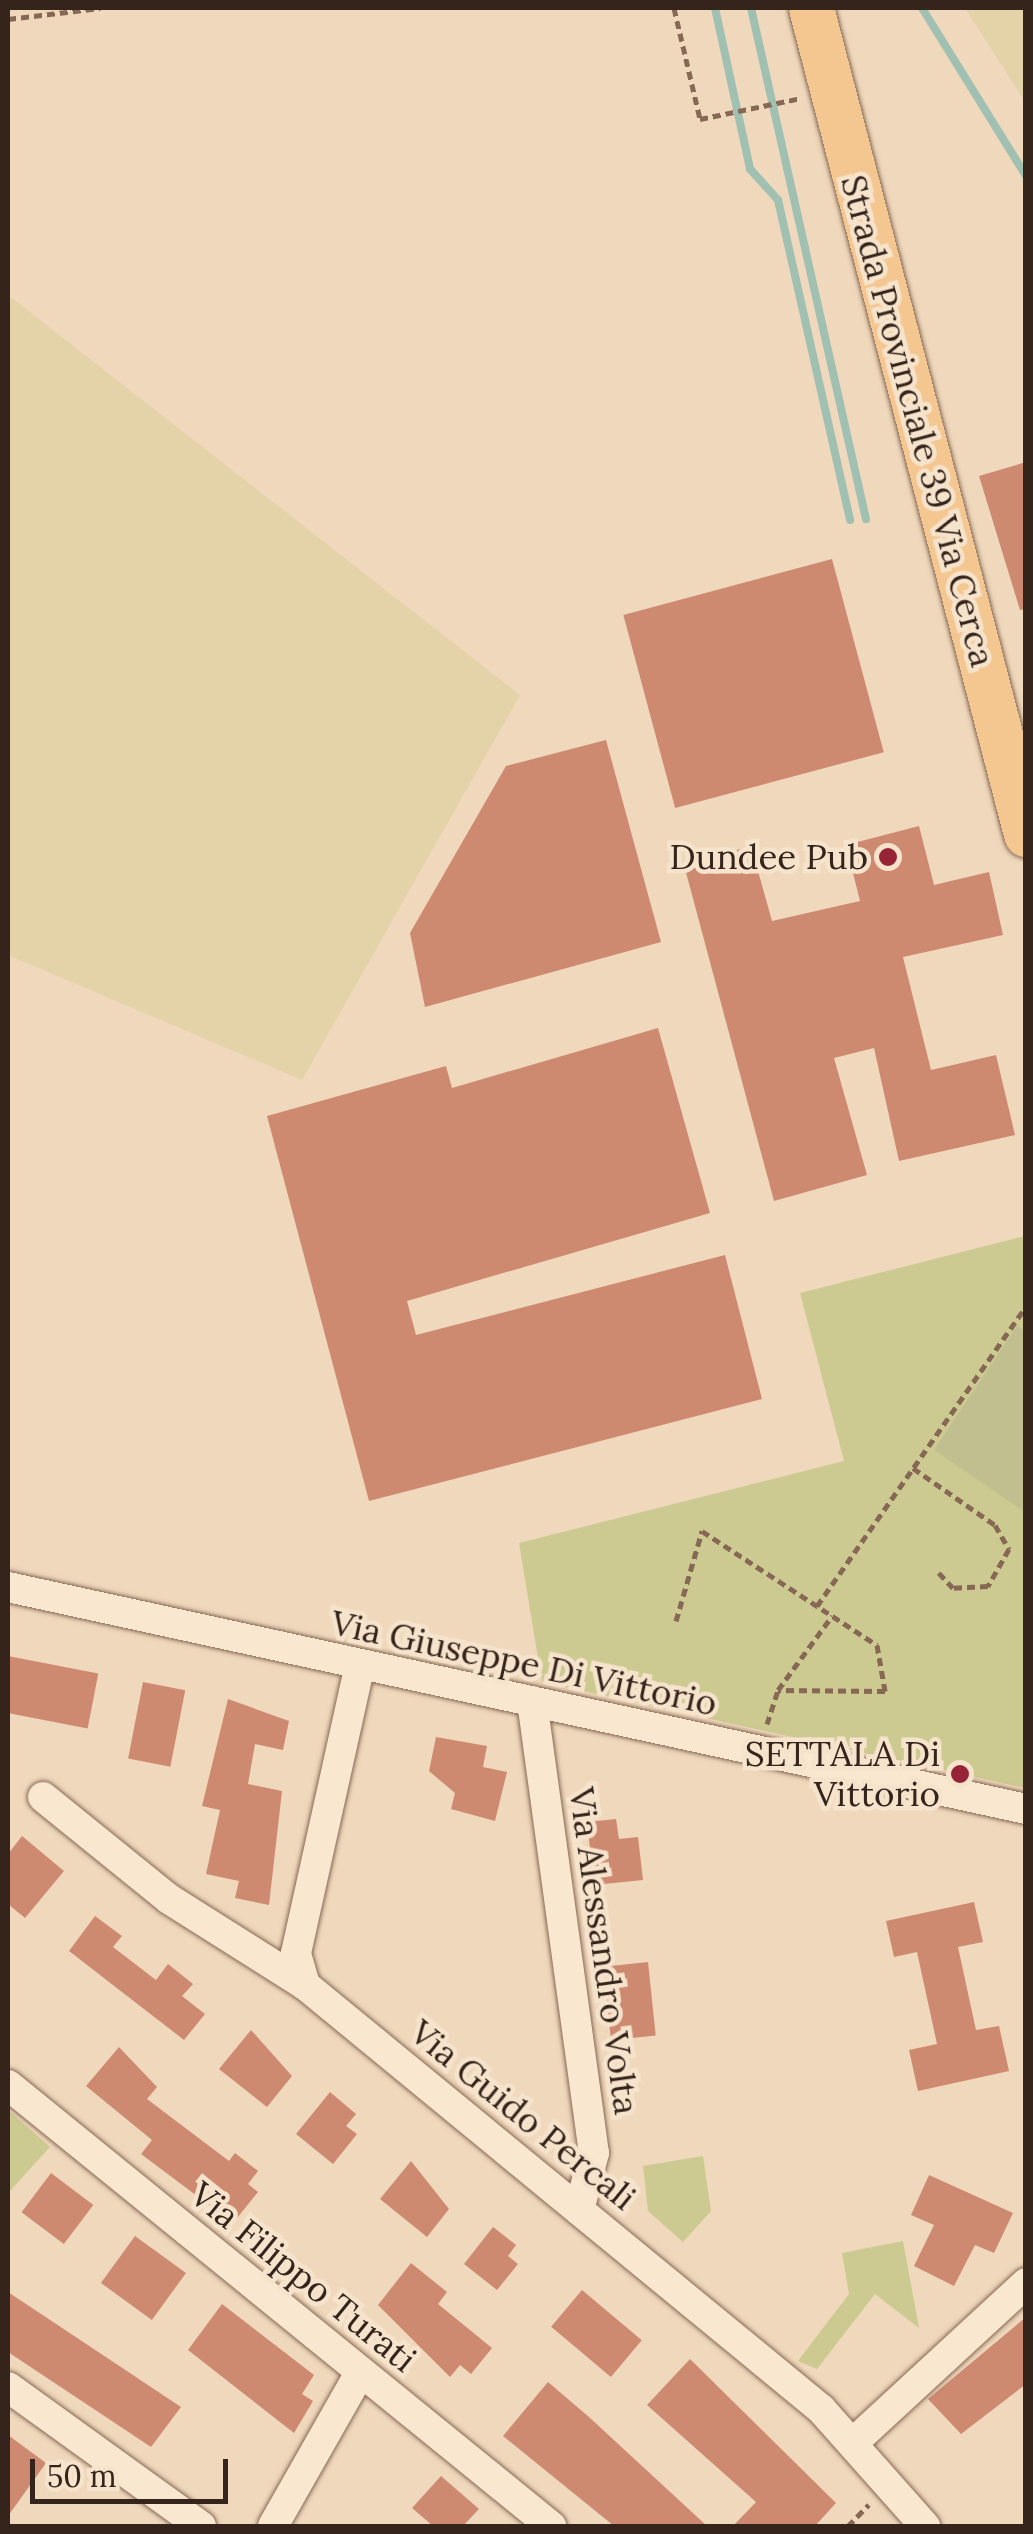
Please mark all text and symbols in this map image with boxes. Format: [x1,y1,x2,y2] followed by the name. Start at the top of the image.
[832,171,1004,671] street label: Strada Provinciale 39 Via Cerca
[669,836,868,878] place label: Dundee Pub
[877,846,899,868] marker: Dundee Pub
[327,1602,721,1724] street label: Via Giuseppe Di Vittorio
[745,1733,940,1815] place label: SETTALA Di Vittorio
[949,1763,971,1785] marker: SETTALA Di Vittorio
[560,1785,648,2117] street label: Via Alessandro Volta
[402,2011,644,2219] street label: Via Guido Percali
[182,2173,424,2381] street label: Via Filippo Turati
[35,2439,232,2501] scale bar
[47,2457,117,2495] text: 50 m

